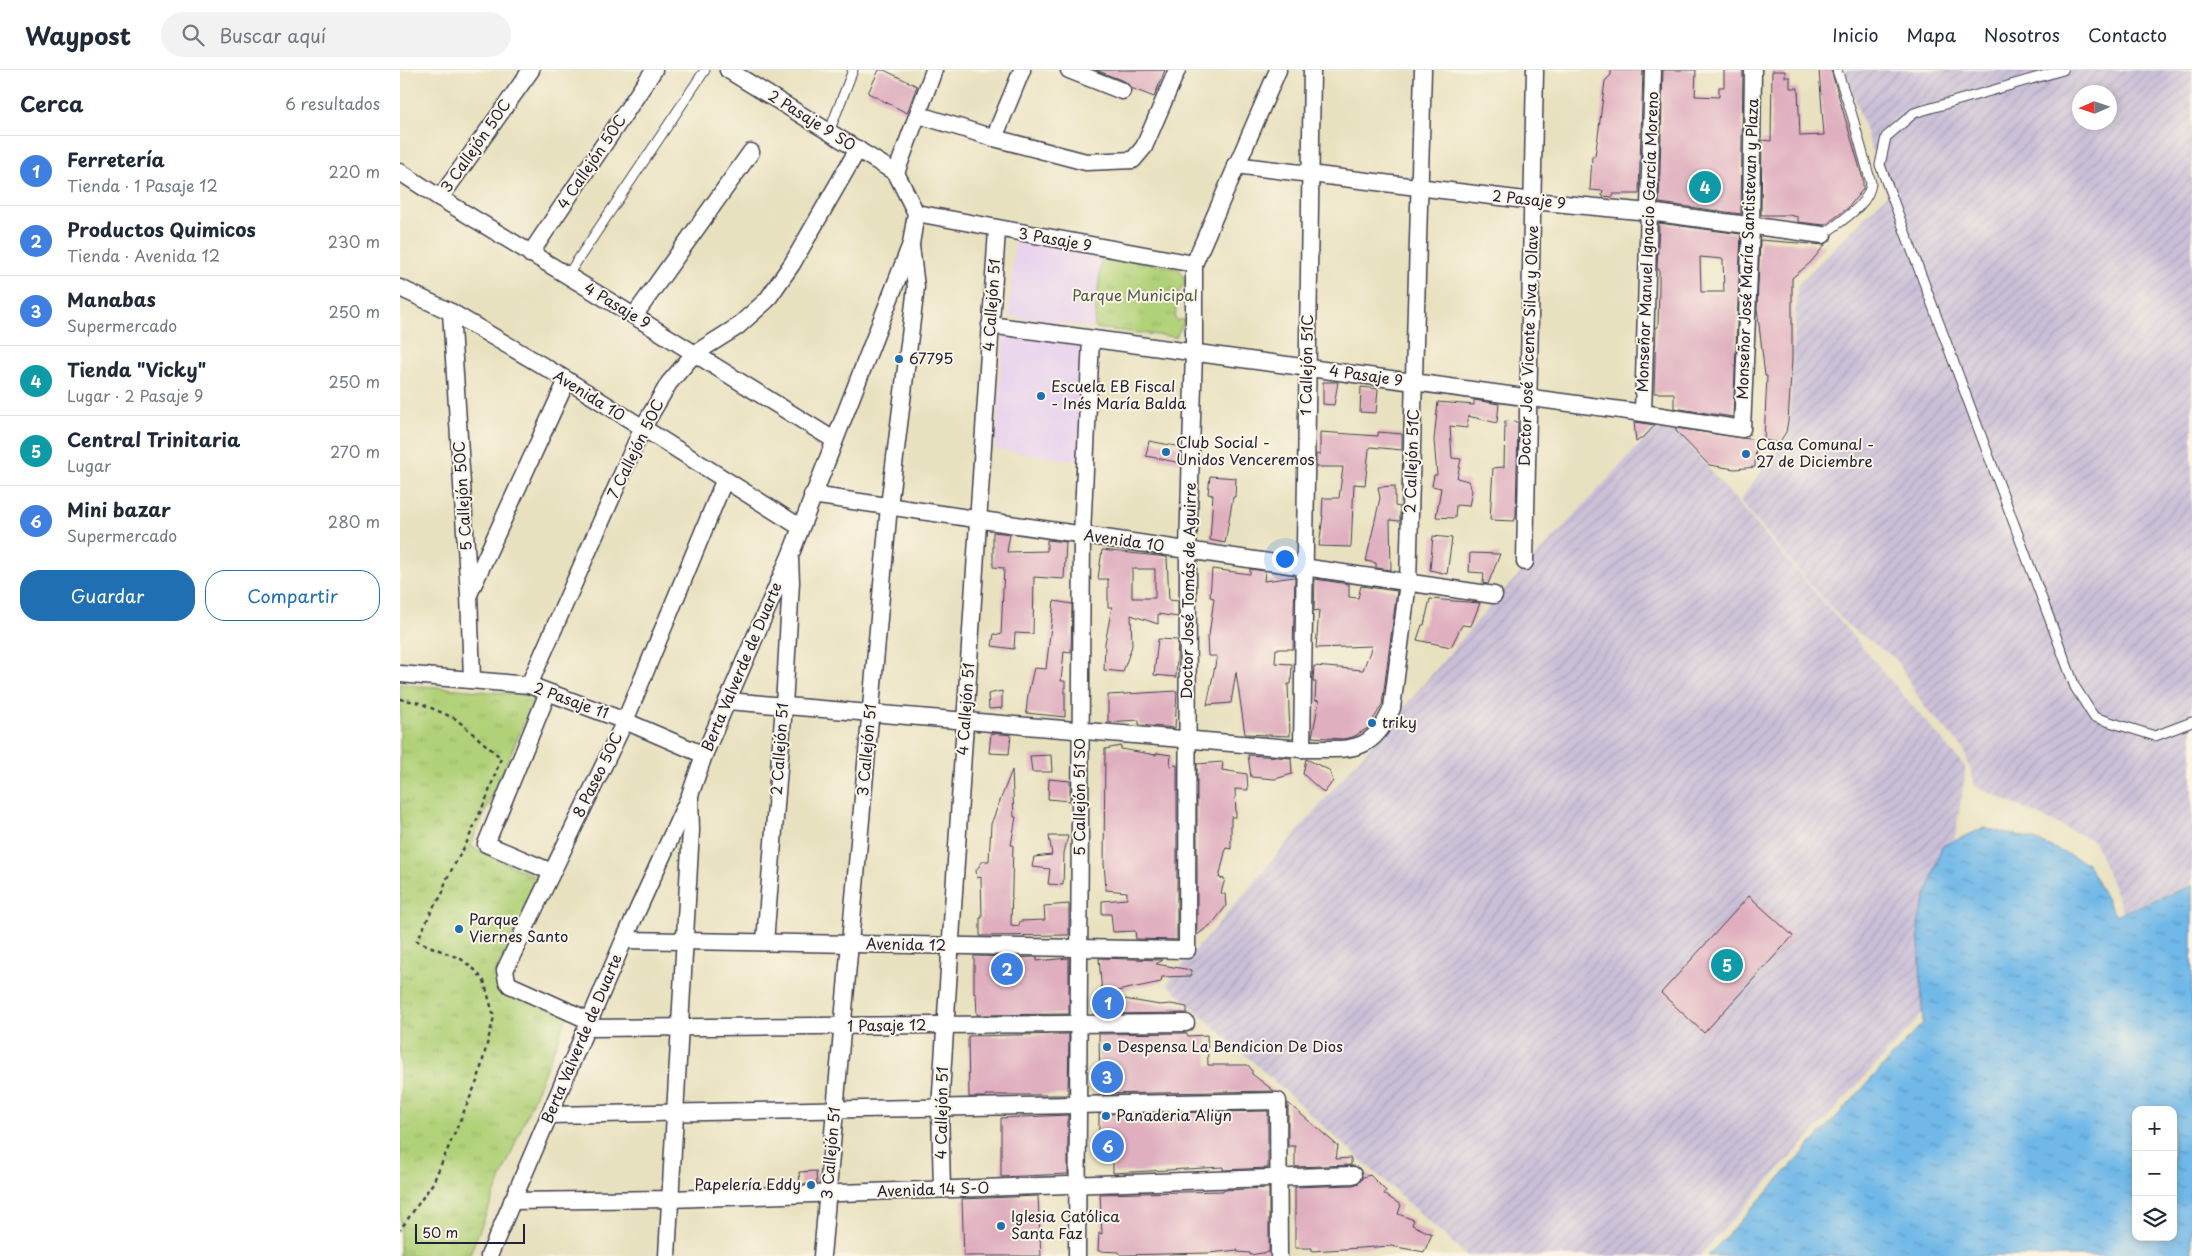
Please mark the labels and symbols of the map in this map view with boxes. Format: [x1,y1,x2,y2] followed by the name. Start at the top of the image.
[764,84,861,156] street label: 2 Pasaje 9 SO
[2072,85,2117,130] north arrow
[1630,91,1663,393] street label: Monseñor Manuel Ignacio García Moreno
[434,94,516,197] street label: 3 Callejón 50C
[1730,97,1763,400] street label: Monseñor José María Santistevan y Plaza
[551,109,631,213] street label: 4 Callejón 50C
[1689,168,1721,206] pin: 4
[1491,183,1567,214] street label: 2 Pasaje 9
[1017,221,1094,256] street label: 3 Pasaje 9
[1512,225,1543,467] street label: Doctor José Vicente Silva y Olave
[976,258,1005,352] street label: 4 Callejón 51
[580,276,655,334] street label: 4 Pasaje 9
[1072,283,1198,306] park label: Parque Municipal
[1293,314,1318,416] street label: 1 Callejón 51C
[909,346,953,369] place label: 67795
[893,353,905,365] marker: 67795
[1328,358,1405,391] street label: 4 Pasaje 9
[549,364,630,426] street label: Avenida 10
[1051,374,1187,414] place label: Escuela EB Fiscal - Inés María Balda
[1035,390,1047,402] marker: Escuela EB Fiscal - Inés María Balda
[601,395,669,502] street label: 7 Callejón 50C
[1397,408,1424,513] street label: 2 Callejón 51C
[1176,430,1315,470] place label: Club Social - Unidos Venceremos
[1756,432,1874,472] place label: Casa Comunal - 27 de Diciembre
[446,440,477,552] street label: 5 Callejón 50C
[1160,446,1172,458] marker: Club Social - Unidos Venceremos
[1740,448,1752,460] marker: Casa Comunal - 27 de Diciembre
[1174,482,1201,700] street label: Doctor José Tomás de Aguirre
[1083,523,1166,557] street label: Avenida 10
[1272,546,1298,572] your location
[694,578,787,755] street label: Berta Valverde de Duarte
[950,662,979,756] street label: 4 Callejón 51
[531,675,612,724] street label: 2 Pasaje 11
[764,702,793,796] street label: 2 Callejón 51
[850,703,881,797] street label: 3 Callejón 51
[1382,710,1417,733] place label: triky
[1366,717,1378,729] marker: triky
[566,728,627,821] street label: 8 Paseo 50C
[1067,738,1090,856] street label: 5 Callejón 51 SO
[469,907,568,947] place label: Parque Viernes Santo
[453,923,465,935] marker: Parque Viernes Santo
[866,931,946,956] street label: Avenida 12
[1711,946,1743,984] pin: 5
[534,950,627,1127] street label: Berta Valverde de Duarte
[991,950,1023,988] pin: 2
[1092,984,1124,1022] pin: 1
[847,1012,927,1037] street label: 1 Pasaje 12
[1117,1034,1343,1057] place label: Despensa La Bendicion De Dios
[1101,1041,1113,1053] marker: Despensa La Bendicion De Dios
[1091,1058,1123,1096] pin: 3
[928,1066,953,1160] street label: 4 Callejón 51
[1116,1103,1232,1126] place label: Panaderia Aliyn
[814,1106,845,1200] street label: 3 Callejón 51
[1100,1110,1112,1122] marker: Panaderia Aliyn
[1092,1127,1124,1165] pin: 6
[695,1172,801,1195] place label: Papelería Eddy
[876,1175,990,1202] street label: Avenida 14 S-O
[805,1179,817,1191] marker: Papelería Eddy
[1011,1204,1120,1244] place label: Iglesia Católica Santa Faz
[995,1220,1007,1232] marker: Iglesia Católica Santa Faz
[415,1221,525,1244] scale bar

